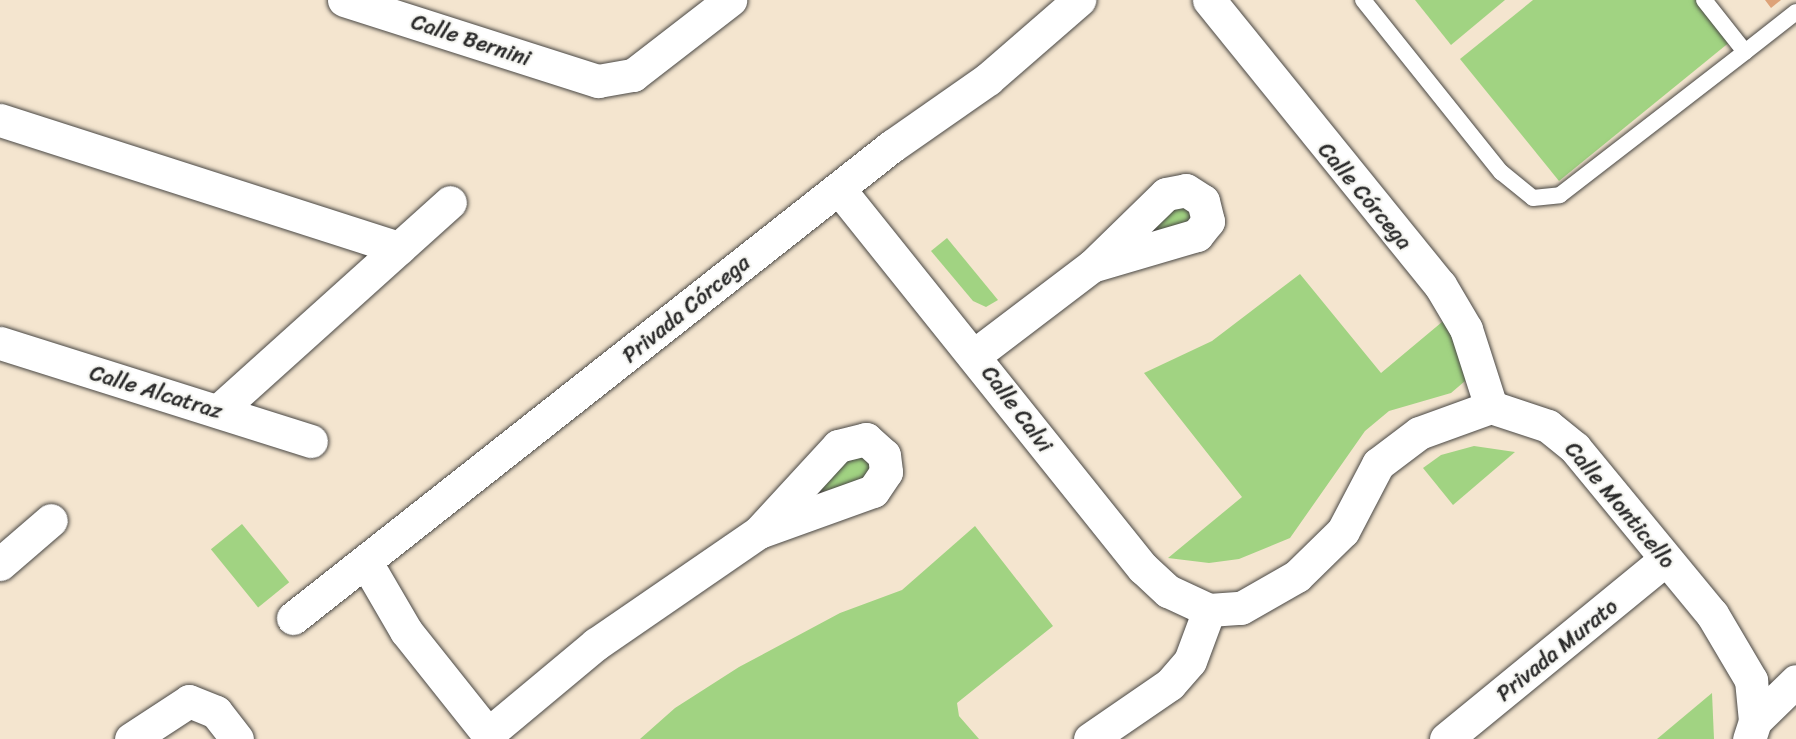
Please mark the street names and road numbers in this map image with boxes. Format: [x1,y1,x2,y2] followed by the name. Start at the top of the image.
[408,8,534,72] street label: Calle Bernini
[1312,137,1418,255] street label: Calle Córcega
[617,250,755,368] street label: Privada Córcega
[87,359,225,425] street label: Calle Alcatraz
[976,360,1058,458] street label: Calle Calvi
[1560,437,1680,573] street label: Calle Monticello
[1491,593,1623,707] street label: Privada Murato

